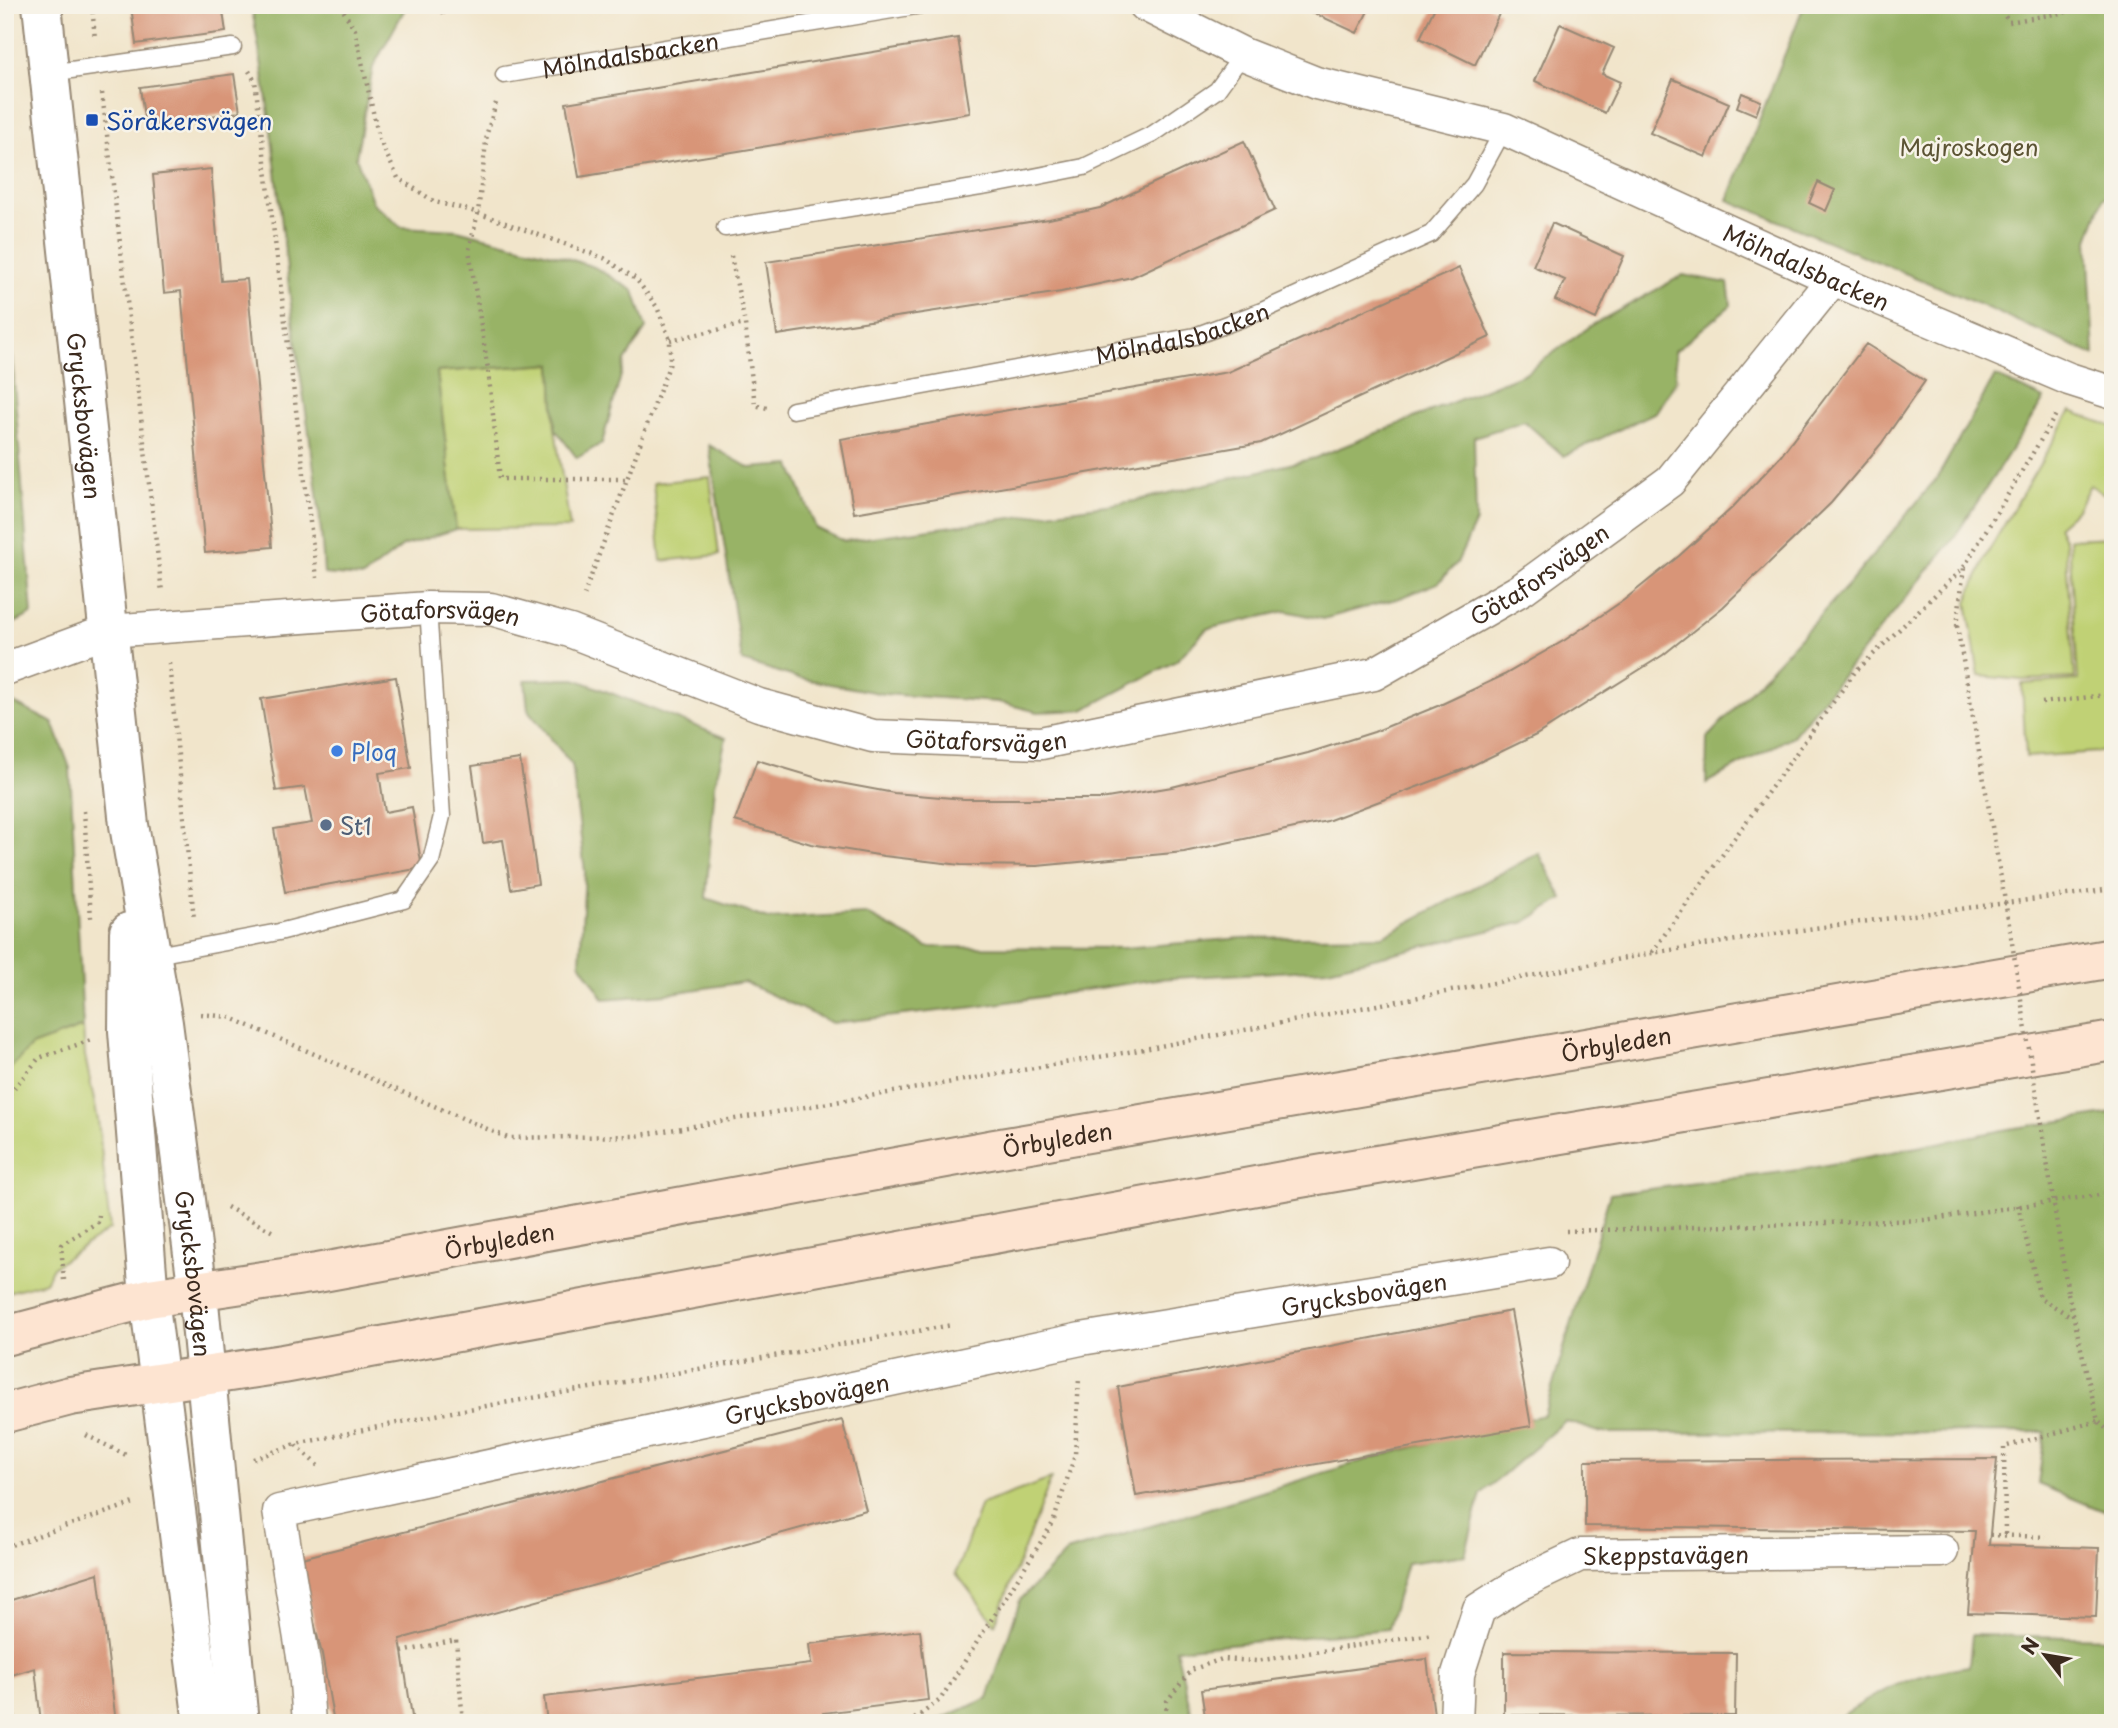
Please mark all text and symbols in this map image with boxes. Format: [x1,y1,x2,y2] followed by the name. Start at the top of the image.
[539,22,721,86] street label: Mölndalsbacken
[106,103,272,138] place label: Söråkersvägen
[84,112,100,128] marker: Söråkersvägen
[1900,129,2039,164] park label: Majroskogen
[1718,214,1895,319] street label: Mölndalsbacken
[1092,292,1274,372] street label: Mölndalsbacken
[59,330,112,501] street label: Grycksbovägen
[1463,514,1616,633] street label: Götaforsvägen
[359,590,525,634] street label: Götaforsvägen
[905,720,1070,760] street label: Götaforsvägen
[351,734,397,769] place label: Ploq
[329,743,345,759] marker: Ploq
[340,808,372,843] place label: St1
[318,817,334,833] marker: St1
[1558,1016,1674,1070] street label: Örbyleden
[999,1112,1115,1165] street label: Örbyleden
[167,1188,222,1358] street label: Grycksbovägen
[441,1212,557,1267] street label: Örbyleden
[1278,1262,1449,1324] street label: Grycksbovägen
[721,1363,892,1433] street label: Grycksbovägen
[1583,1536,1749,1572] street label: Skeppstavägen
[2010,1620,2080,1690] north arrow
[2014,1632,2045,1659] text: N

